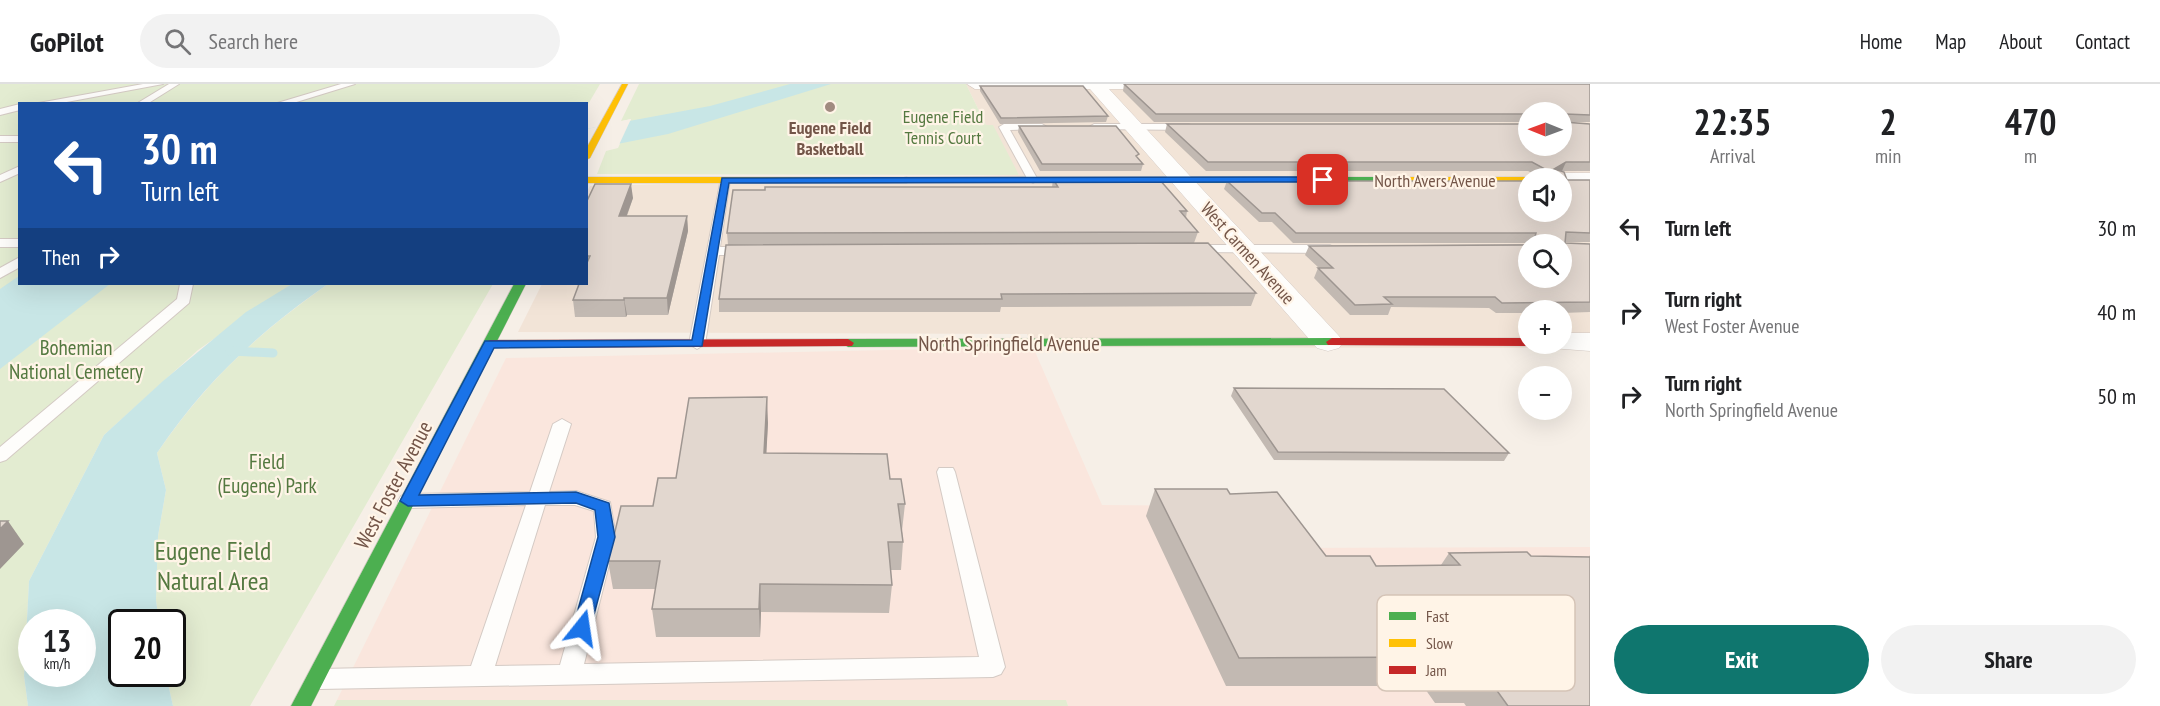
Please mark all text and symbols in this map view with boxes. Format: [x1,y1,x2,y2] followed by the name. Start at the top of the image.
[140,14,560,68] search box
[30,23,104,60] text: GoPilot
[161,25,194,58] icon: search
[209,27,298,55] text: Search here
[1860,28,1902,55] text: Home
[1935,28,1966,55] text: Map
[1999,28,2042,55] text: About
[2075,28,2130,55] text: Contact
[1694,98,1771,145] text: 22:35
[1879,98,1897,145] text: 2
[2005,98,2056,145] text: 470
[823,100,837,114] marker: Eugene Field Basketball
[1518,102,1572,156] north arrow
[1518,102,1572,420] map controls
[903,105,983,149] park label: Eugene Field Tennis Court
[789,116,871,160] place label: Eugene Field Basketball
[141,121,218,176] text: 30 m
[42,126,120,204] icon: left
[1710,143,1755,169] text: Arrival
[1875,143,1901,169] text: min
[2024,143,2037,169] text: m
[1297,154,1348,205] pin
[1306,163,1339,196] icon: arrive
[1518,168,1572,222] button: sound
[1374,169,1496,192] street label: North Avers Avenue
[141,174,219,208] text: Turn left
[1196,197,1300,309] street label: West Carmen Avenue
[1614,212,1647,245] icon: left
[1665,214,1731,242] text: Turn left
[2097,214,2136,242] text: 30 m
[1518,234,1572,288] button: search
[92,240,125,273] icon: right
[42,243,80,271] text: Then
[1665,285,1742,313] text: Turn right
[1614,296,1647,329] icon: right
[2097,298,2136,326] text: 40 m
[1518,300,1572,354] button: +
[1665,313,1800,339] text: West Foster Avenue
[918,330,1100,357] street label: North Springfield Avenue
[9,334,143,385] park label: Bohemian National Cemetery
[1518,366,1572,420] button: −
[1665,369,1742,397] text: Turn right
[1614,380,1647,413] icon: right
[2097,382,2136,410] text: 50 m
[1665,397,1838,423] text: North Springfield Avenue
[348,416,438,554] street label: West Foster Avenue
[217,448,317,499] park label: Field (Eugene) Park
[155,534,271,597] park label: Eugene Field Natural Area
[1377,595,1575,691] legend
[550,596,614,660] position arrow
[1426,606,1449,626] text: Fast
[108,609,186,687] speed limit sign: 20
[43,621,71,660] text: 13
[1614,625,1869,694] button: Exit
[1881,625,2136,694] button: Share
[1426,633,1453,653] text: Slow
[44,654,70,673] text: km/h
[1425,660,1447,680] text: Jam

